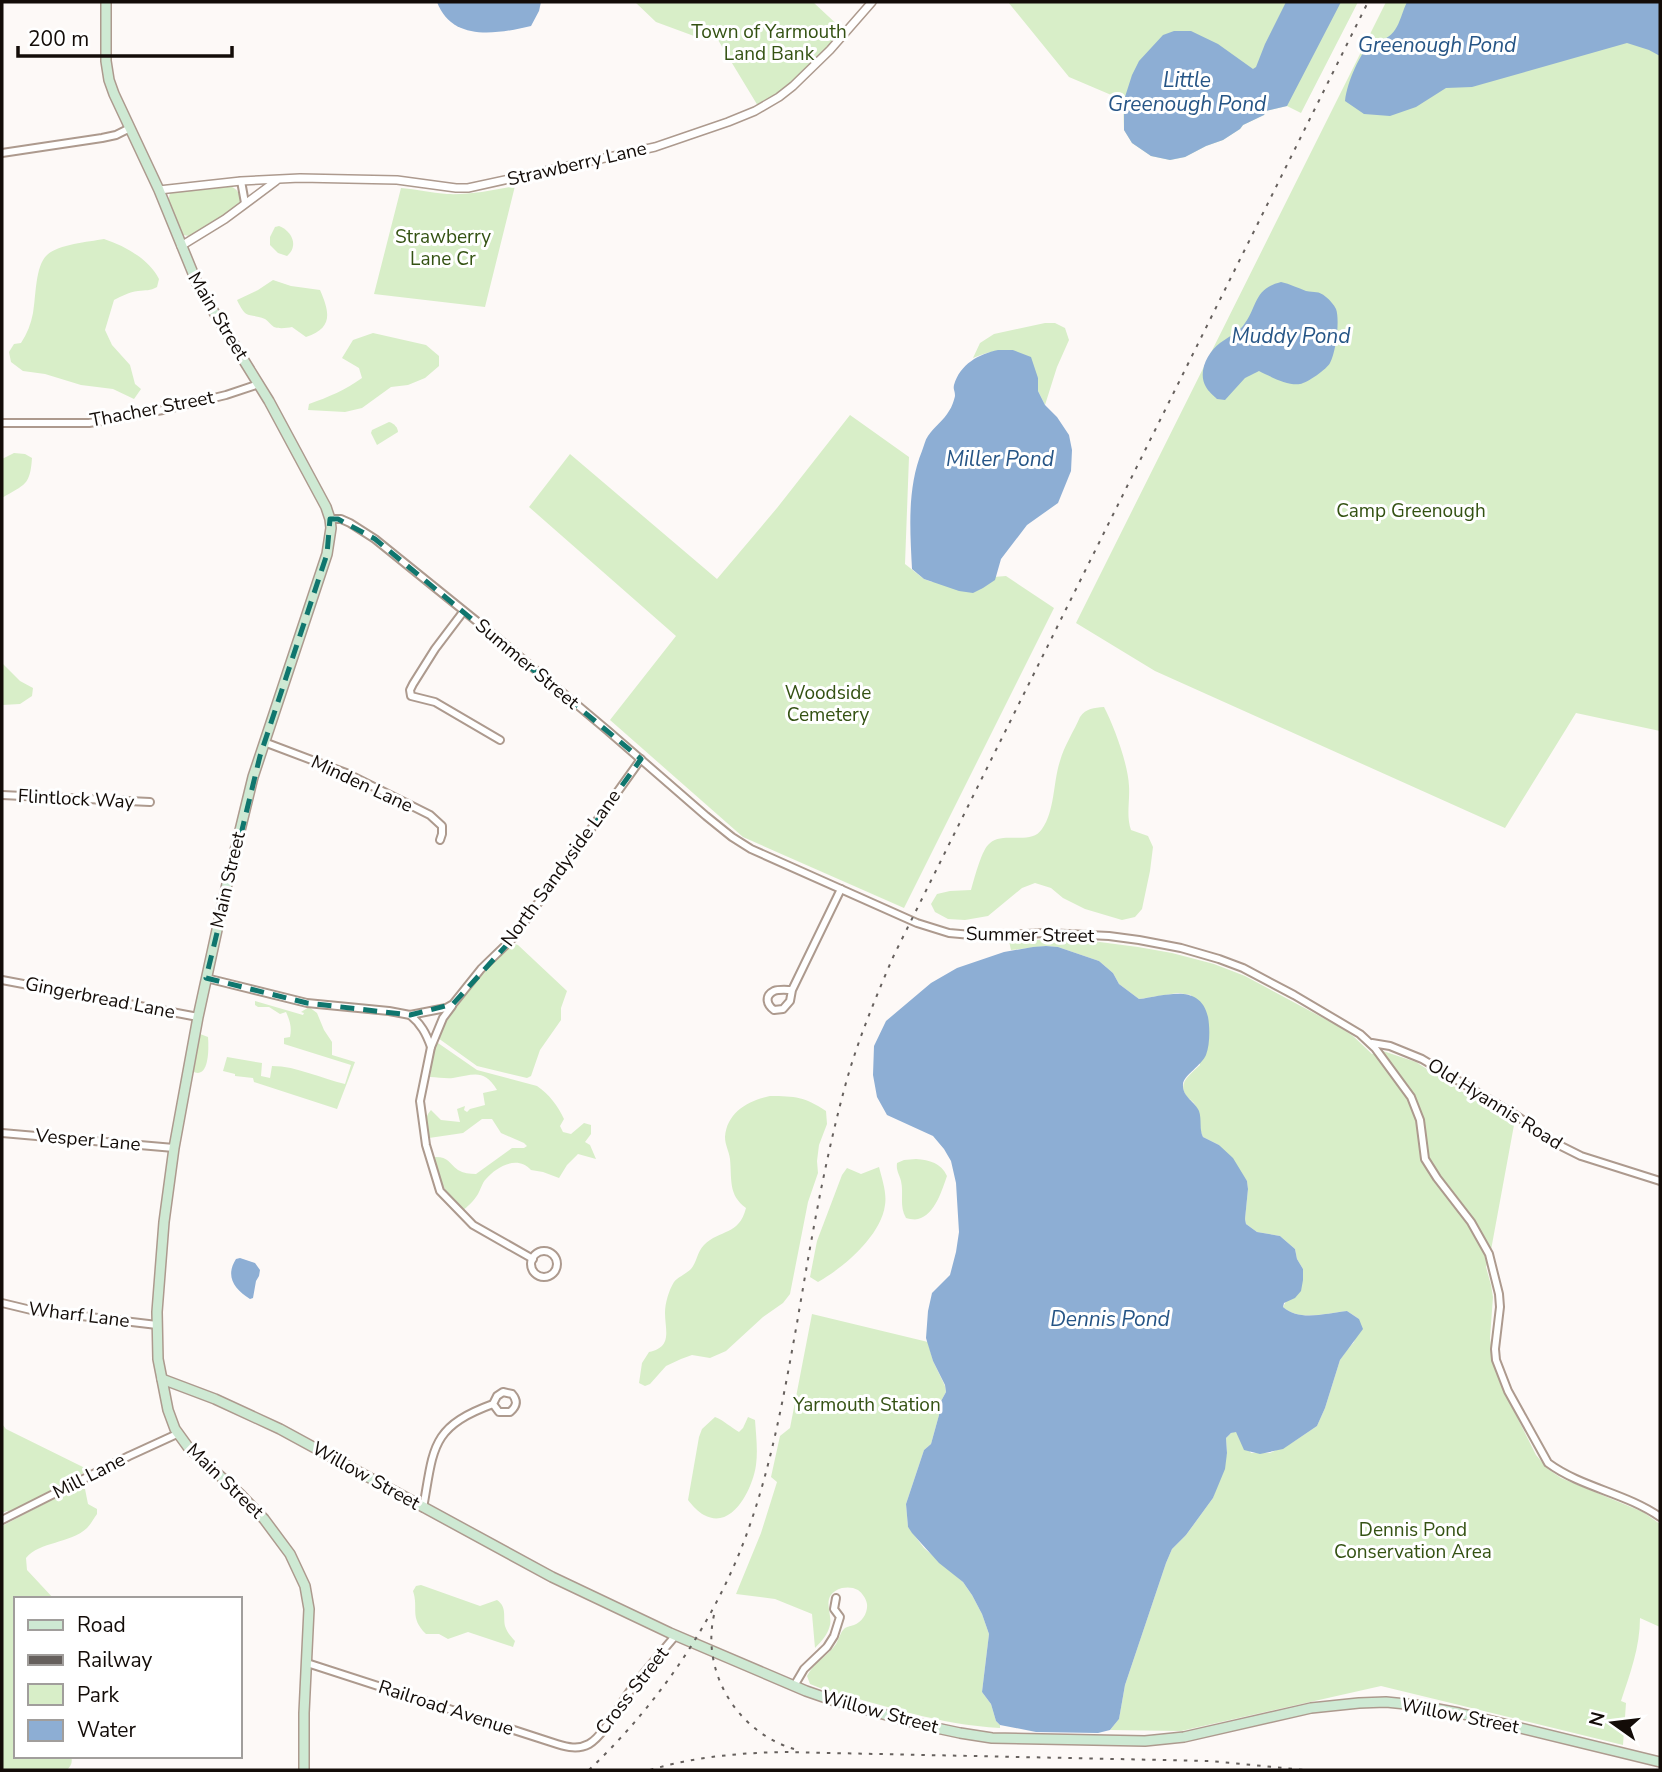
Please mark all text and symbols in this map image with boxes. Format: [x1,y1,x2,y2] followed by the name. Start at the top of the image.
[18,14,231,58] scale bar
[691,19,847,67] park label: Town of Yarmouth Land Bank
[28,25,89,53] text: 200 m
[1358,31,1517,59] water label: Greenough Pond
[1108,66,1267,118] water label: Little Greenough Pond
[505,135,649,193] street label: Strawberry Lane
[395,224,491,272] park label: Strawberry Lane Cr
[182,267,255,365] street label: Main Street
[1231,322,1351,350] water label: Muddy Pond
[88,384,216,434] street label: Thacher Street
[946,445,1055,473] water label: Miller Pond
[1336,498,1486,524] park label: Camp Greenough
[469,613,585,715] street label: Summer Street
[785,680,871,728] park label: Woodside Cemetery
[307,749,417,819] street label: Minden Lane
[17,783,135,815] street label: Flintlock Way
[495,784,627,952] street label: North Sandyside Lane
[204,829,252,931] street label: Main Street
[966,921,1095,949] street label: Summer Street
[23,971,177,1025] street label: Gingerbread Lane
[1423,1052,1567,1156] street label: Old Hyannis Road
[33,1122,142,1158] street label: Vesper Lane
[27,1296,131,1334] street label: Wharf Lane
[1050,1305,1171,1333] water label: Dennis Pond
[792,1392,941,1418] park label: Yarmouth Station
[307,1436,425,1517] street label: Willow Street
[181,1438,270,1525] street label: Main Street
[48,1447,130,1505] street label: Mill Lane
[1334,1517,1492,1565] park label: Dennis Pond Conservation Area
[14,1597,242,1758] legend
[77,1611,126,1639] text: Road
[589,1641,675,1740] street label: Cross Street
[77,1646,152,1674] text: Railway
[375,1674,517,1742] street label: Railroad Avenue
[77,1681,119,1709] text: Park
[819,1684,941,1740] street label: Willow Street
[1578,1688,1648,1758] north arrow
[1399,1692,1522,1740] street label: Willow Street
[1583,1709,1612,1729] text: N
[77,1716,136,1744] text: Water

